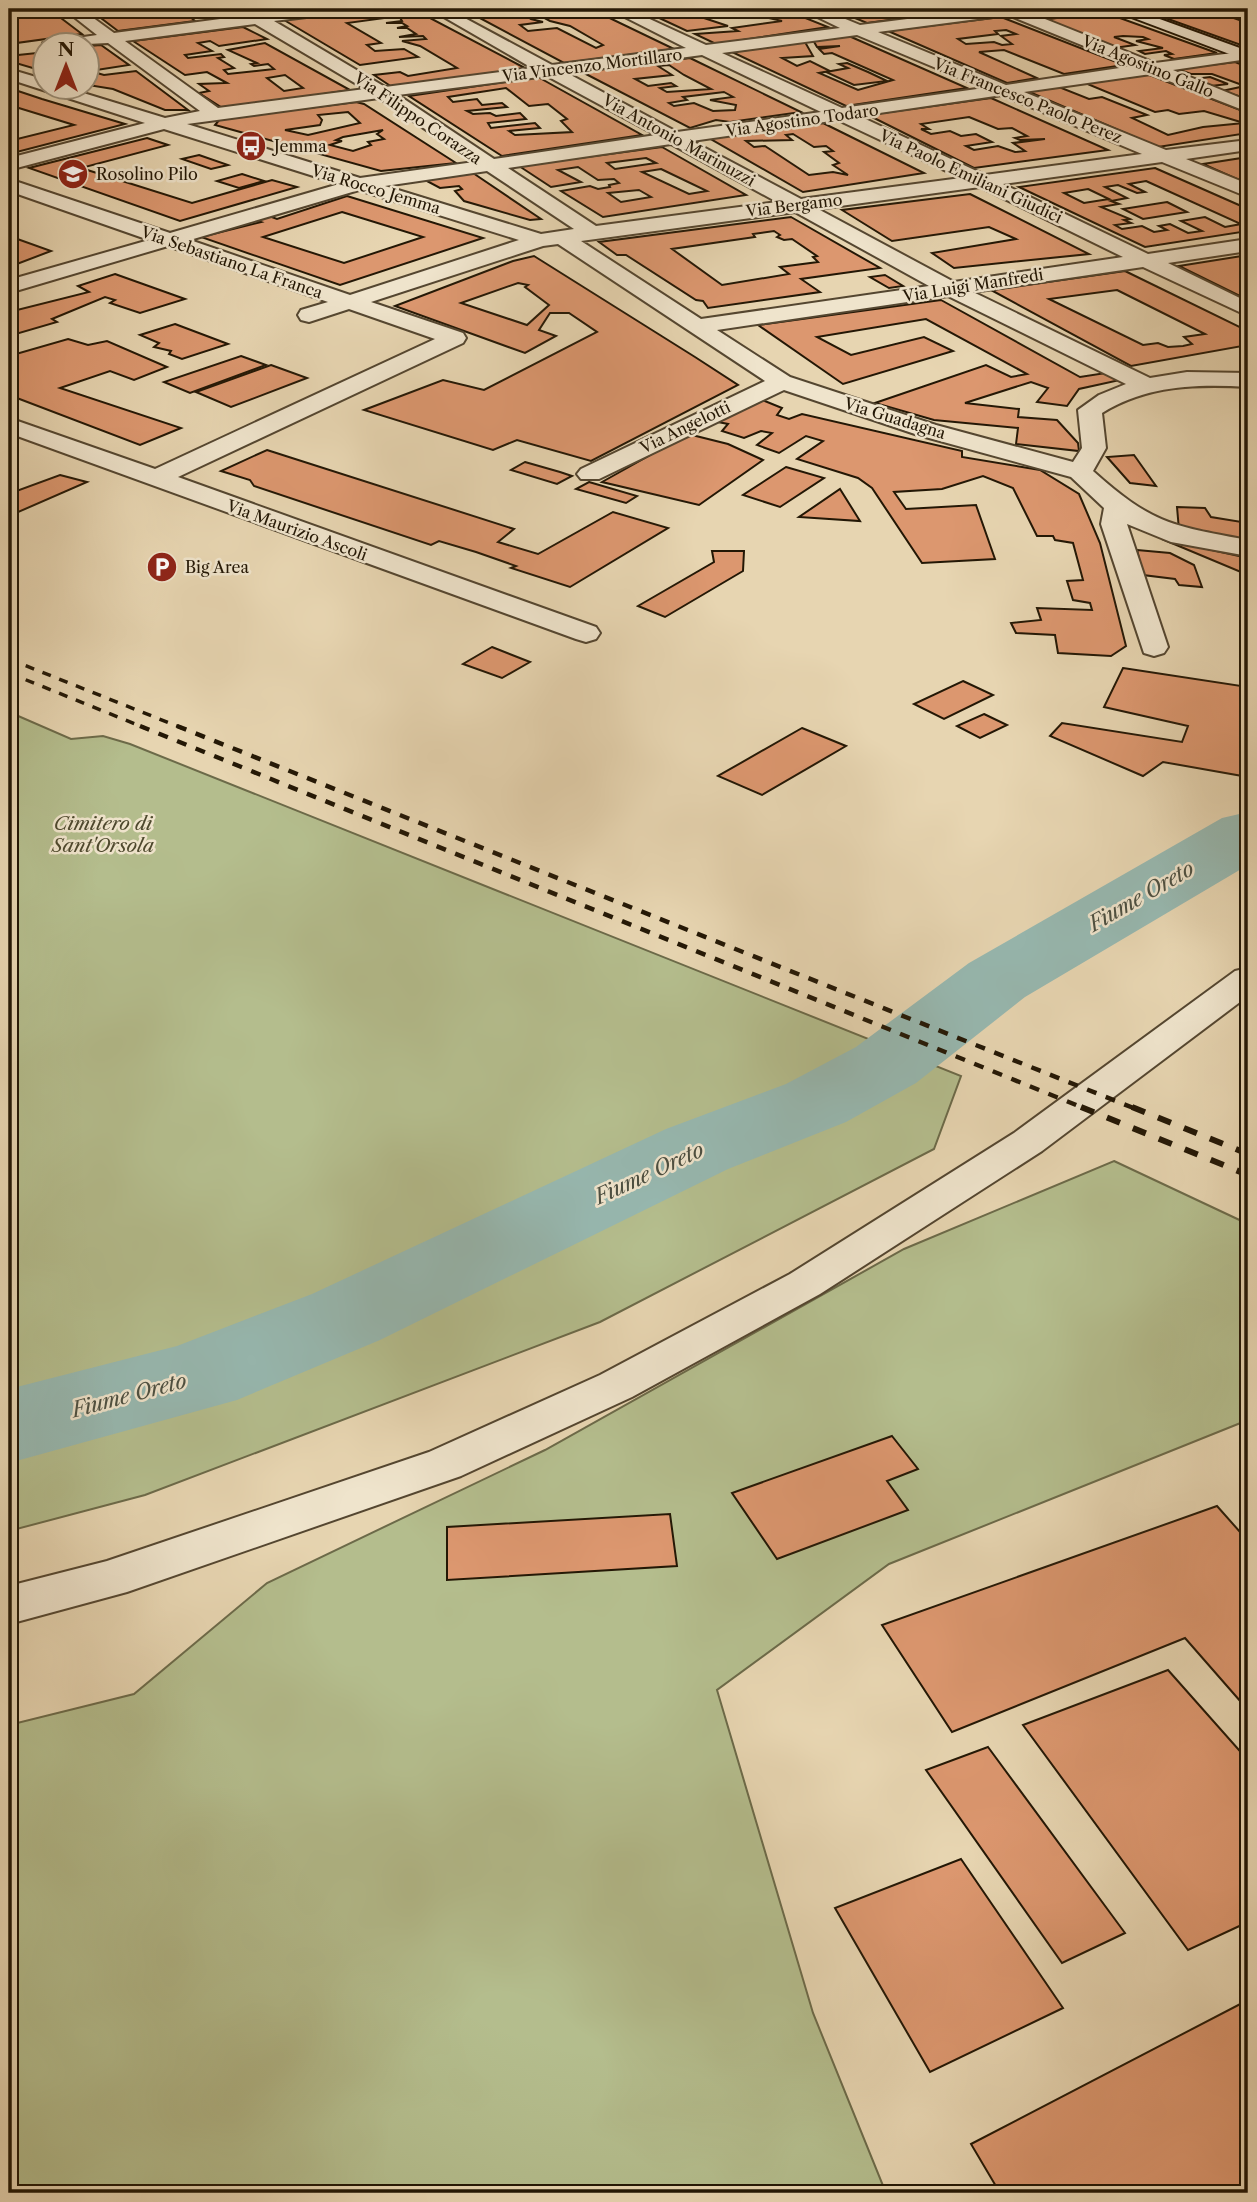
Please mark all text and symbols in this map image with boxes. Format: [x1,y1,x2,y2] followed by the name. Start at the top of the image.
[1078,30,1217,102] street label: Via Agostino Gallo
[32,32,102,102] north arrow
[58,38,74,61] text: N
[500,44,684,86] street label: Via Vincenzo Mortillaro
[930,53,1125,147] street label: Via Francesco Paolo Perez
[349,67,486,168] street label: Via Filippo Corazza
[598,89,759,190] street label: Via Antonio Marinuzzi
[723,99,880,141] street label: Via Agostino Todaro
[875,124,1066,227] street label: Via Paolo Emiliani Giudici
[234,129,268,163] bus stop icon: Jemma
[271,136,327,156] place label: Jemma
[56,157,90,191] school or university icon: Rosolino Pilo
[308,160,443,218] street label: Via Rocco Jemma
[96,164,198,184] place label: Rosolino Pilo
[744,189,844,221] street label: Via Bergamo
[138,221,326,303] street label: Via Sebastiano La Franca
[900,264,1045,306] street label: Via Luigi Manfredi
[841,393,949,443] street label: Via Guadagna
[636,396,734,458] street label: Via Angelotti
[223,495,370,565] street label: Via Maurizio Ascoli
[145,550,179,584] parking icon: Big Area
[185,557,249,577] place label: Big Area
[51,812,155,857] park label: Cimitero di Sant'Orsola
[1082,856,1199,937] water label: Fiume Oreto
[589,1137,708,1210] water label: Fiume Oreto
[67,1368,190,1423] water label: Fiume Oreto

